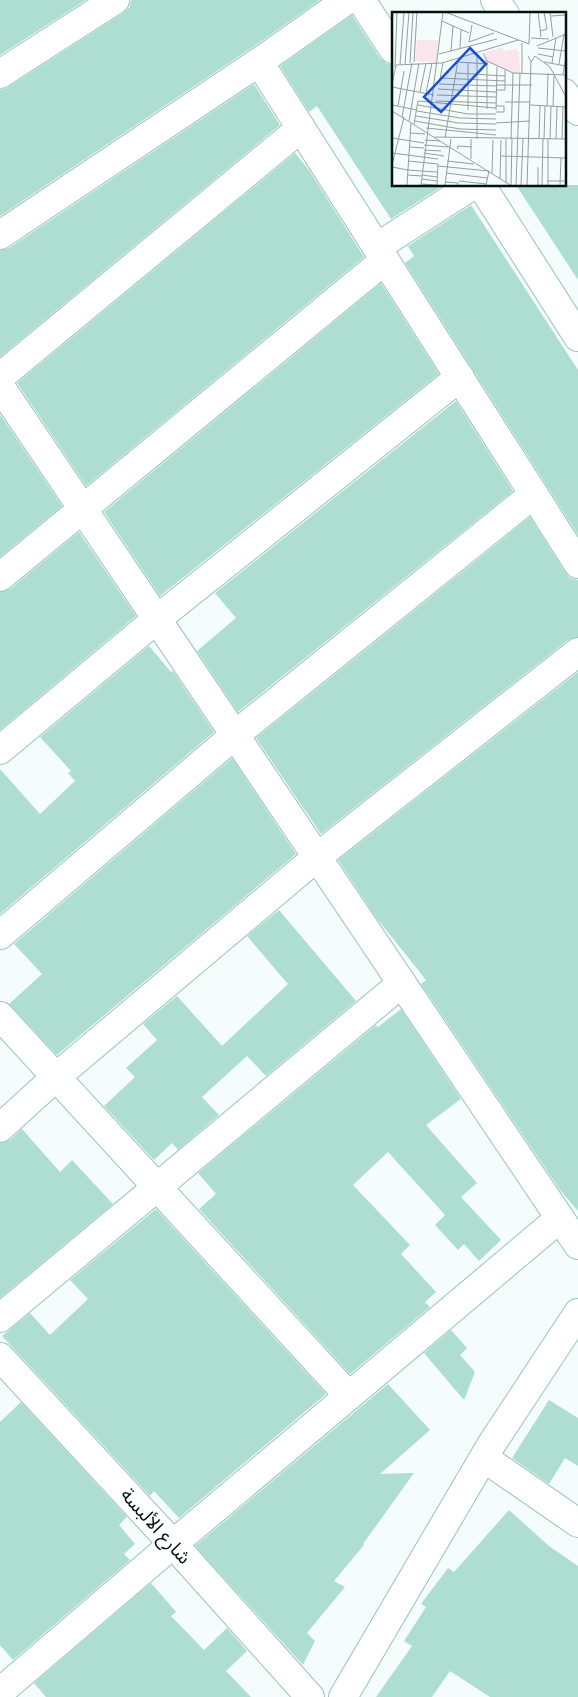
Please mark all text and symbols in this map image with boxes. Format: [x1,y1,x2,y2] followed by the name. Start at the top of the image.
[392,12,566,186] inset map
[114,1483,196,1570] street label: شارع الألبسة

